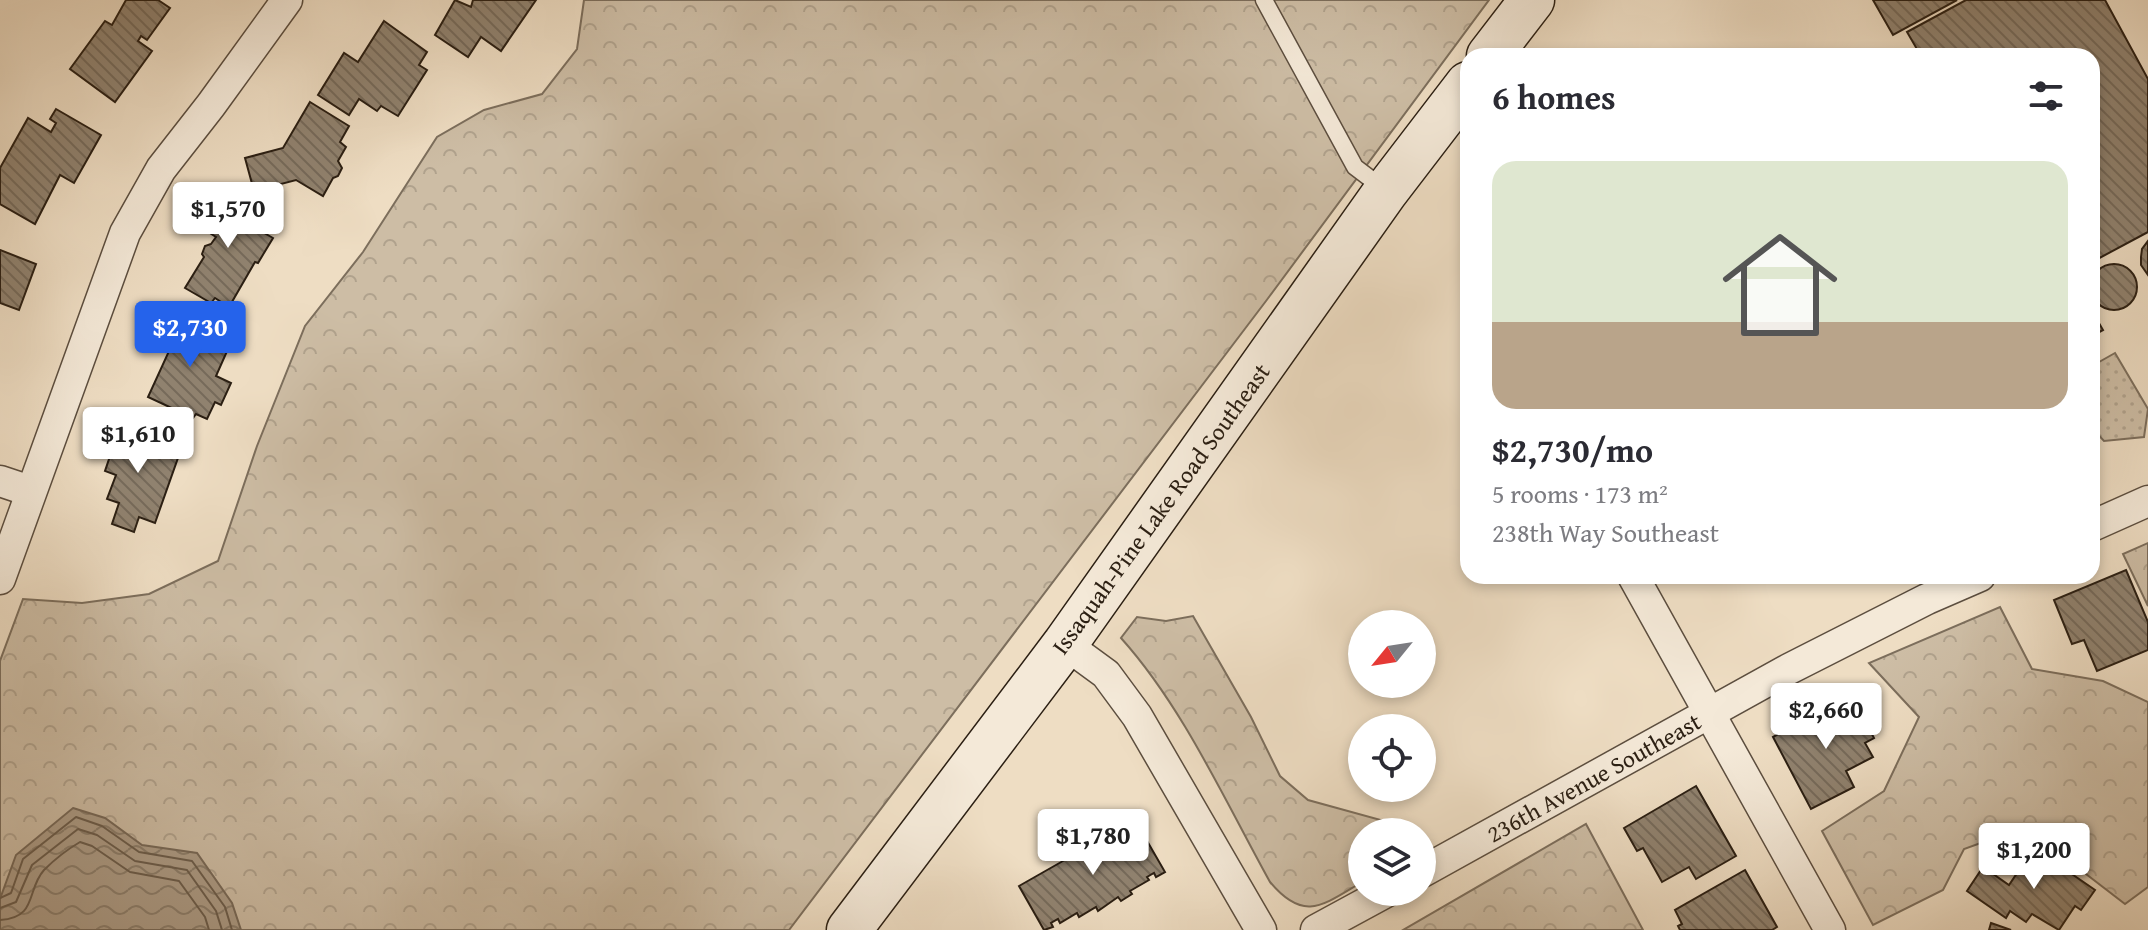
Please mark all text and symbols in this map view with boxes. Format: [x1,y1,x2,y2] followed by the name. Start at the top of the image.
[1492,72,1616,121] text: 6 homes
[2024,74,2068,118] icon: filters
[163,182,293,250] pin: $1,570
[191,188,265,227] text: $1,570
[1708,213,1852,357] icon: home
[125,301,255,369] pin: $2,730
[153,307,227,346] text: $2,730
[1043,355,1279,662] street label: Issaquah-Pine Lake Road Southeast
[73,407,203,475] pin: $1,610
[101,413,175,452] text: $1,610
[1492,425,1653,474] text: $2,730/mo
[1492,474,1668,513] text: 5 rooms · 173 m²
[1492,513,1719,552] text: 238th Way Southeast
[1348,610,1436,698] north arrow
[1348,610,1436,906] map controls
[1761,683,1891,751] pin: $2,660
[1789,689,1863,728] text: $2,660
[1480,704,1708,851] street label: 236th Avenue Southeast
[1348,714,1436,802] button: locate
[1028,809,1158,877] pin: $1,780
[1056,815,1130,854] text: $1,780
[1348,818,1436,906] button: layers
[1969,823,2099,891] pin: $1,200
[1997,829,2071,868] text: $1,200

